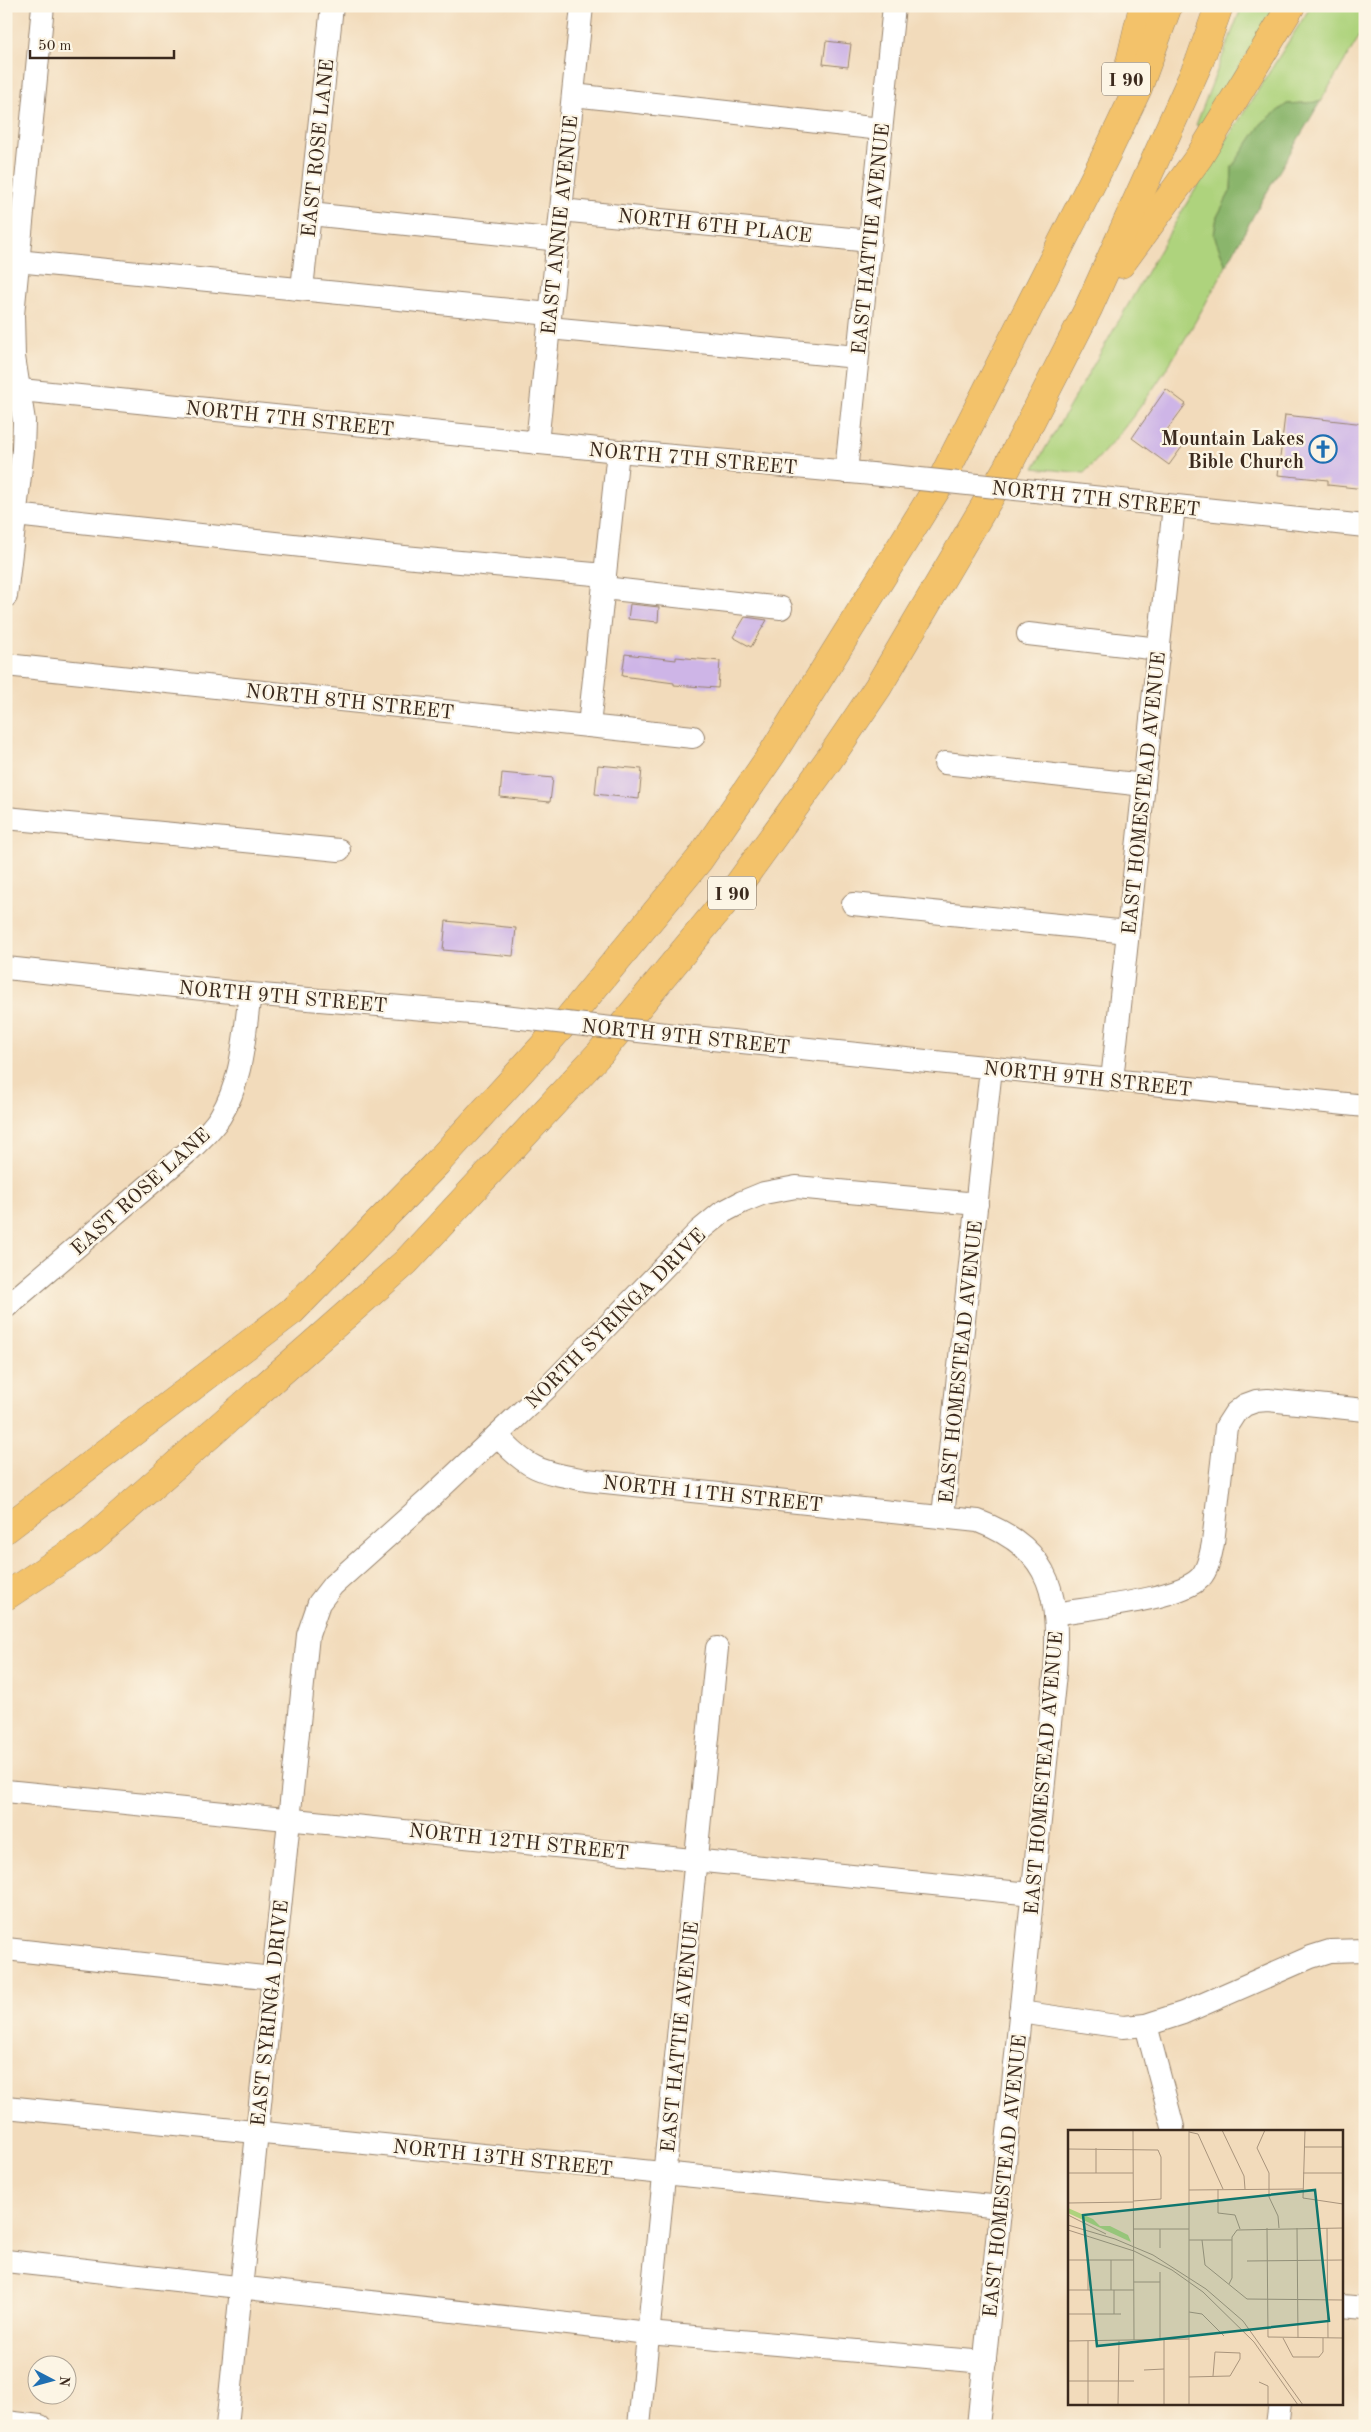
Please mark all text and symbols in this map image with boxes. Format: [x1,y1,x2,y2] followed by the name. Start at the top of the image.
[30,28,174,60] scale bar
[38,39,72,54] text: 50 m
[300,58,338,238] street label: EAST ROSE LANE
[1102,62,1150,96] road number: I 90
[540,114,582,336] street label: EAST ANNIE AVENUE
[850,123,894,356] street label: EAST HATTIE AVENUE
[617,207,813,247] street label: NORTH 6TH PLACE
[185,399,395,441] street label: NORTH 7TH STREET
[1161,430,1304,473] place label: Mountain Lakes Bible Church
[1308,434,1338,464] church icon: Mountain Lakes Bible Church
[588,441,798,479] street label: NORTH 7TH STREET
[991,479,1201,521] street label: NORTH 7TH STREET
[1120,651,1170,936] street label: EAST HOMESTEAD AVENUE
[245,682,455,724] street label: NORTH 8TH STREET
[708,876,756,910] road number: I 90
[178,979,388,1017] street label: NORTH 9TH STREET
[581,1017,791,1059] street label: NORTH 9TH STREET
[983,1059,1193,1101] street label: NORTH 9TH STREET
[68,1125,215,1260] street label: EAST ROSE LANE
[937,1220,987,1505] street label: EAST HOMESTEAD AVENUE
[523,1226,710,1413] street label: NORTH SYRINGA DRIVE
[602,1473,824,1516] street label: NORTH 11TH STREET
[1023,1631,1067,1916] street label: EAST HOMESTEAD AVENUE
[408,1821,630,1864] street label: NORTH 12TH STREET
[249,1899,293,2127] street label: EAST SYRINGA DRIVE
[659,1921,703,2154] street label: EAST HATTIE AVENUE
[981,2034,1031,2319] street label: EAST HOMESTEAD AVENUE
[1068,2130,1344,2404] inset map
[392,2137,614,2180] street label: NORTH 13TH STREET
[28,2354,78,2404] north arrow
[56,2375,71,2388] text: N

